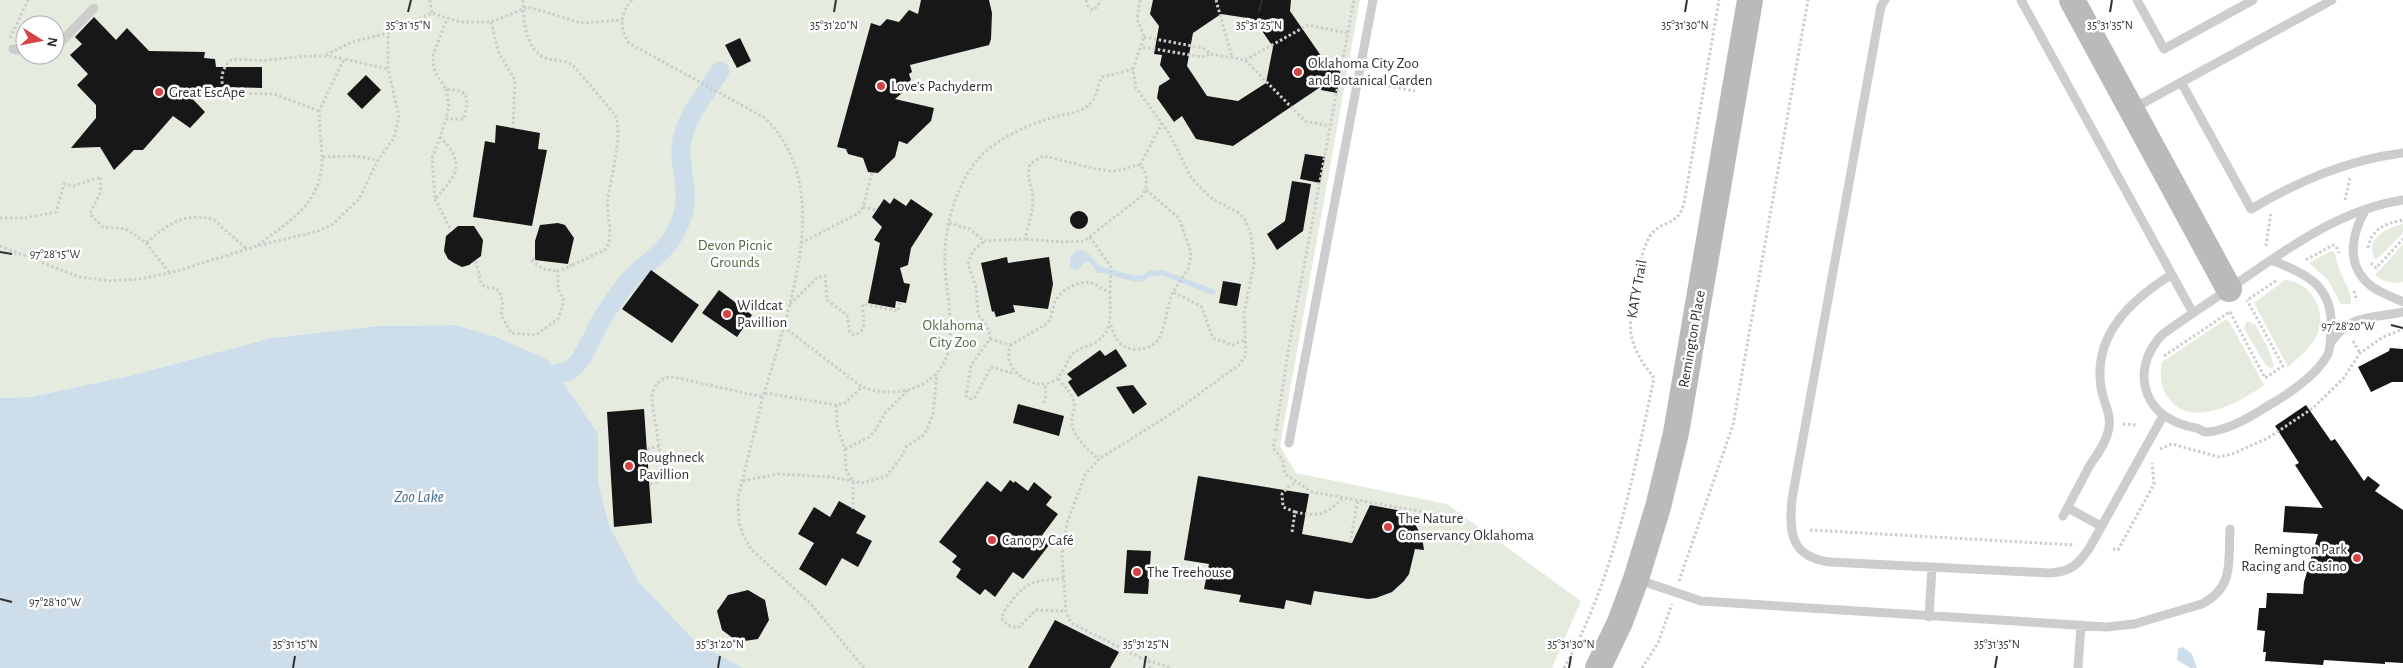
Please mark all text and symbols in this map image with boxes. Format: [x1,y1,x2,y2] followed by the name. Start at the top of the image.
[15,15,65,65] north arrow
[385,19,431,31] text: 35°31'15"N
[810,19,858,31] text: 35°31'20"N
[1236,19,1282,31] text: 35°31'25"N
[1661,19,1709,31] text: 35°31'30"N
[2087,19,2133,31] text: 35°31'35"N
[44,36,60,48] text: N
[1308,56,1433,88] place label: Oklahoma City Zoo and Botanical Garden
[1292,66,1304,78] marker: Oklahoma City Zoo and Botanical Garden
[891,79,993,94] place label: Love's Pachyderm
[875,80,887,92] marker: Love's Pachyderm
[169,85,245,100] place label: Great EscApe
[153,86,165,98] marker: Great EscApe
[698,238,772,270] park label: Devon Picnic Grounds
[30,248,81,260] text: 97°28'15"W
[1624,259,1650,319] street label: KATY Trail
[1676,289,1708,389] street label: Remington Place
[737,298,787,330] place label: Wildcat Pavillion
[721,308,733,320] marker: Wildcat Pavillion
[923,318,984,350] park label: Oklahoma City Zoo
[2321,320,2375,332] text: 97°28'20"W
[639,450,704,482] place label: Roughneck Pavillion
[623,460,635,472] marker: Roughneck Pavillion
[394,489,444,505] water label: Zoo Lake
[1398,511,1534,543] place label: The Nature Conservancy Oklahoma
[1382,521,1394,533] marker: The Nature Conservancy Oklahoma
[1002,533,1074,548] place label: Canopy Café
[986,534,998,546] marker: Canopy Café
[2241,542,2347,574] place label: Remington Park Racing and Casino
[2351,552,2363,564] marker: Remington Park Racing and Casino
[1147,565,1232,580] place label: The Treehouse
[1131,566,1143,578] marker: The Treehouse
[29,596,81,608] text: 97°28'10"W
[272,638,318,650] text: 35°31'15"N
[696,638,744,650] text: 35°31'20"N
[1123,638,1169,650] text: 35°31'25"N
[1547,638,1595,650] text: 35°31'30"N
[1974,638,2020,650] text: 35°31'35"N

